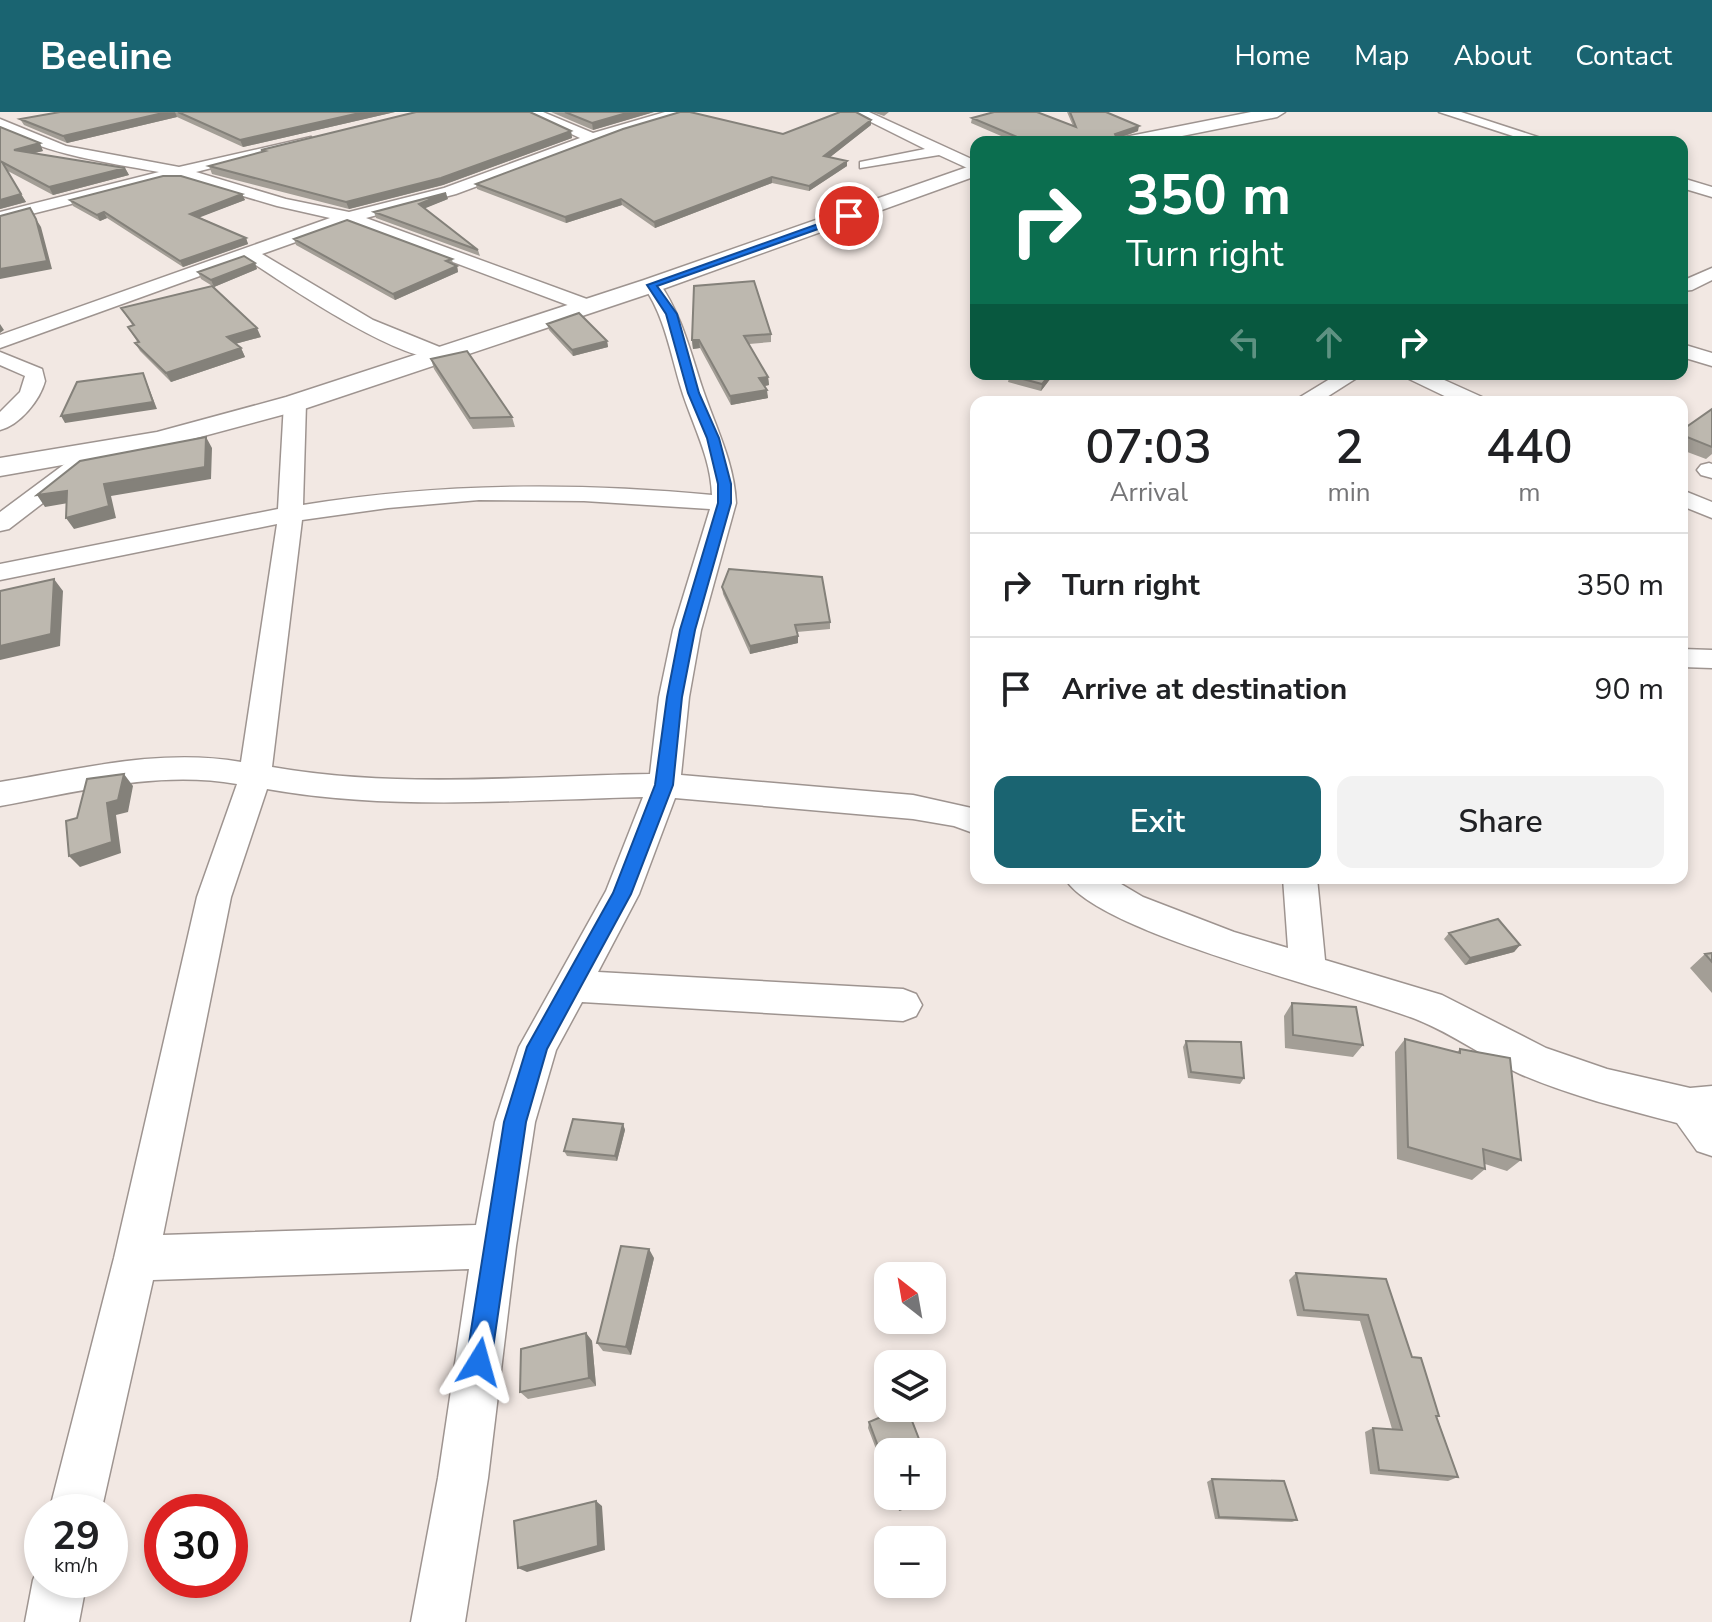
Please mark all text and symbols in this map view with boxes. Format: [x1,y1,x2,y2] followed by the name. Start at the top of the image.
[40,31,172,82] text: Beeline
[1235,37,1310,75] text: Home
[1354,37,1409,75] text: Map
[1453,37,1531,75] text: About
[1575,37,1672,75] text: Contact
[1126,157,1291,234] text: 350 m
[994,168,1098,272] icon: right
[815,182,883,250] pin
[827,194,871,238] icon: arrive
[1126,230,1283,279] text: Turn right
[1223,320,1267,364] icon: left
[1307,320,1351,364] icon: ahead
[1391,320,1435,364] icon: right
[1085,414,1212,480] text: 07:03
[1335,414,1363,480] text: 2
[1486,414,1573,480] text: 440
[1110,475,1188,510] text: Arrival
[1328,475,1371,510] text: min
[1518,475,1540,510] text: m
[994,563,1038,607] icon: right
[1062,565,1200,606] text: Turn right
[1577,565,1664,606] text: 350 m
[994,667,1038,711] icon: arrive
[1062,669,1347,710] text: Arrive at destination
[1595,669,1664,710] text: 90 m
[994,776,1321,868] button: Exit
[1337,776,1664,868] button: Share
[874,1262,946,1334] north arrow
[874,1262,946,1598] map controls
[437,1320,521,1404] position arrow
[874,1350,946,1422] button: layers
[874,1438,946,1510] button: +
[144,1494,248,1598] speed limit sign: 30
[52,1509,100,1563] text: 29
[874,1526,946,1598] button: −
[54,1552,98,1579] text: km/h

